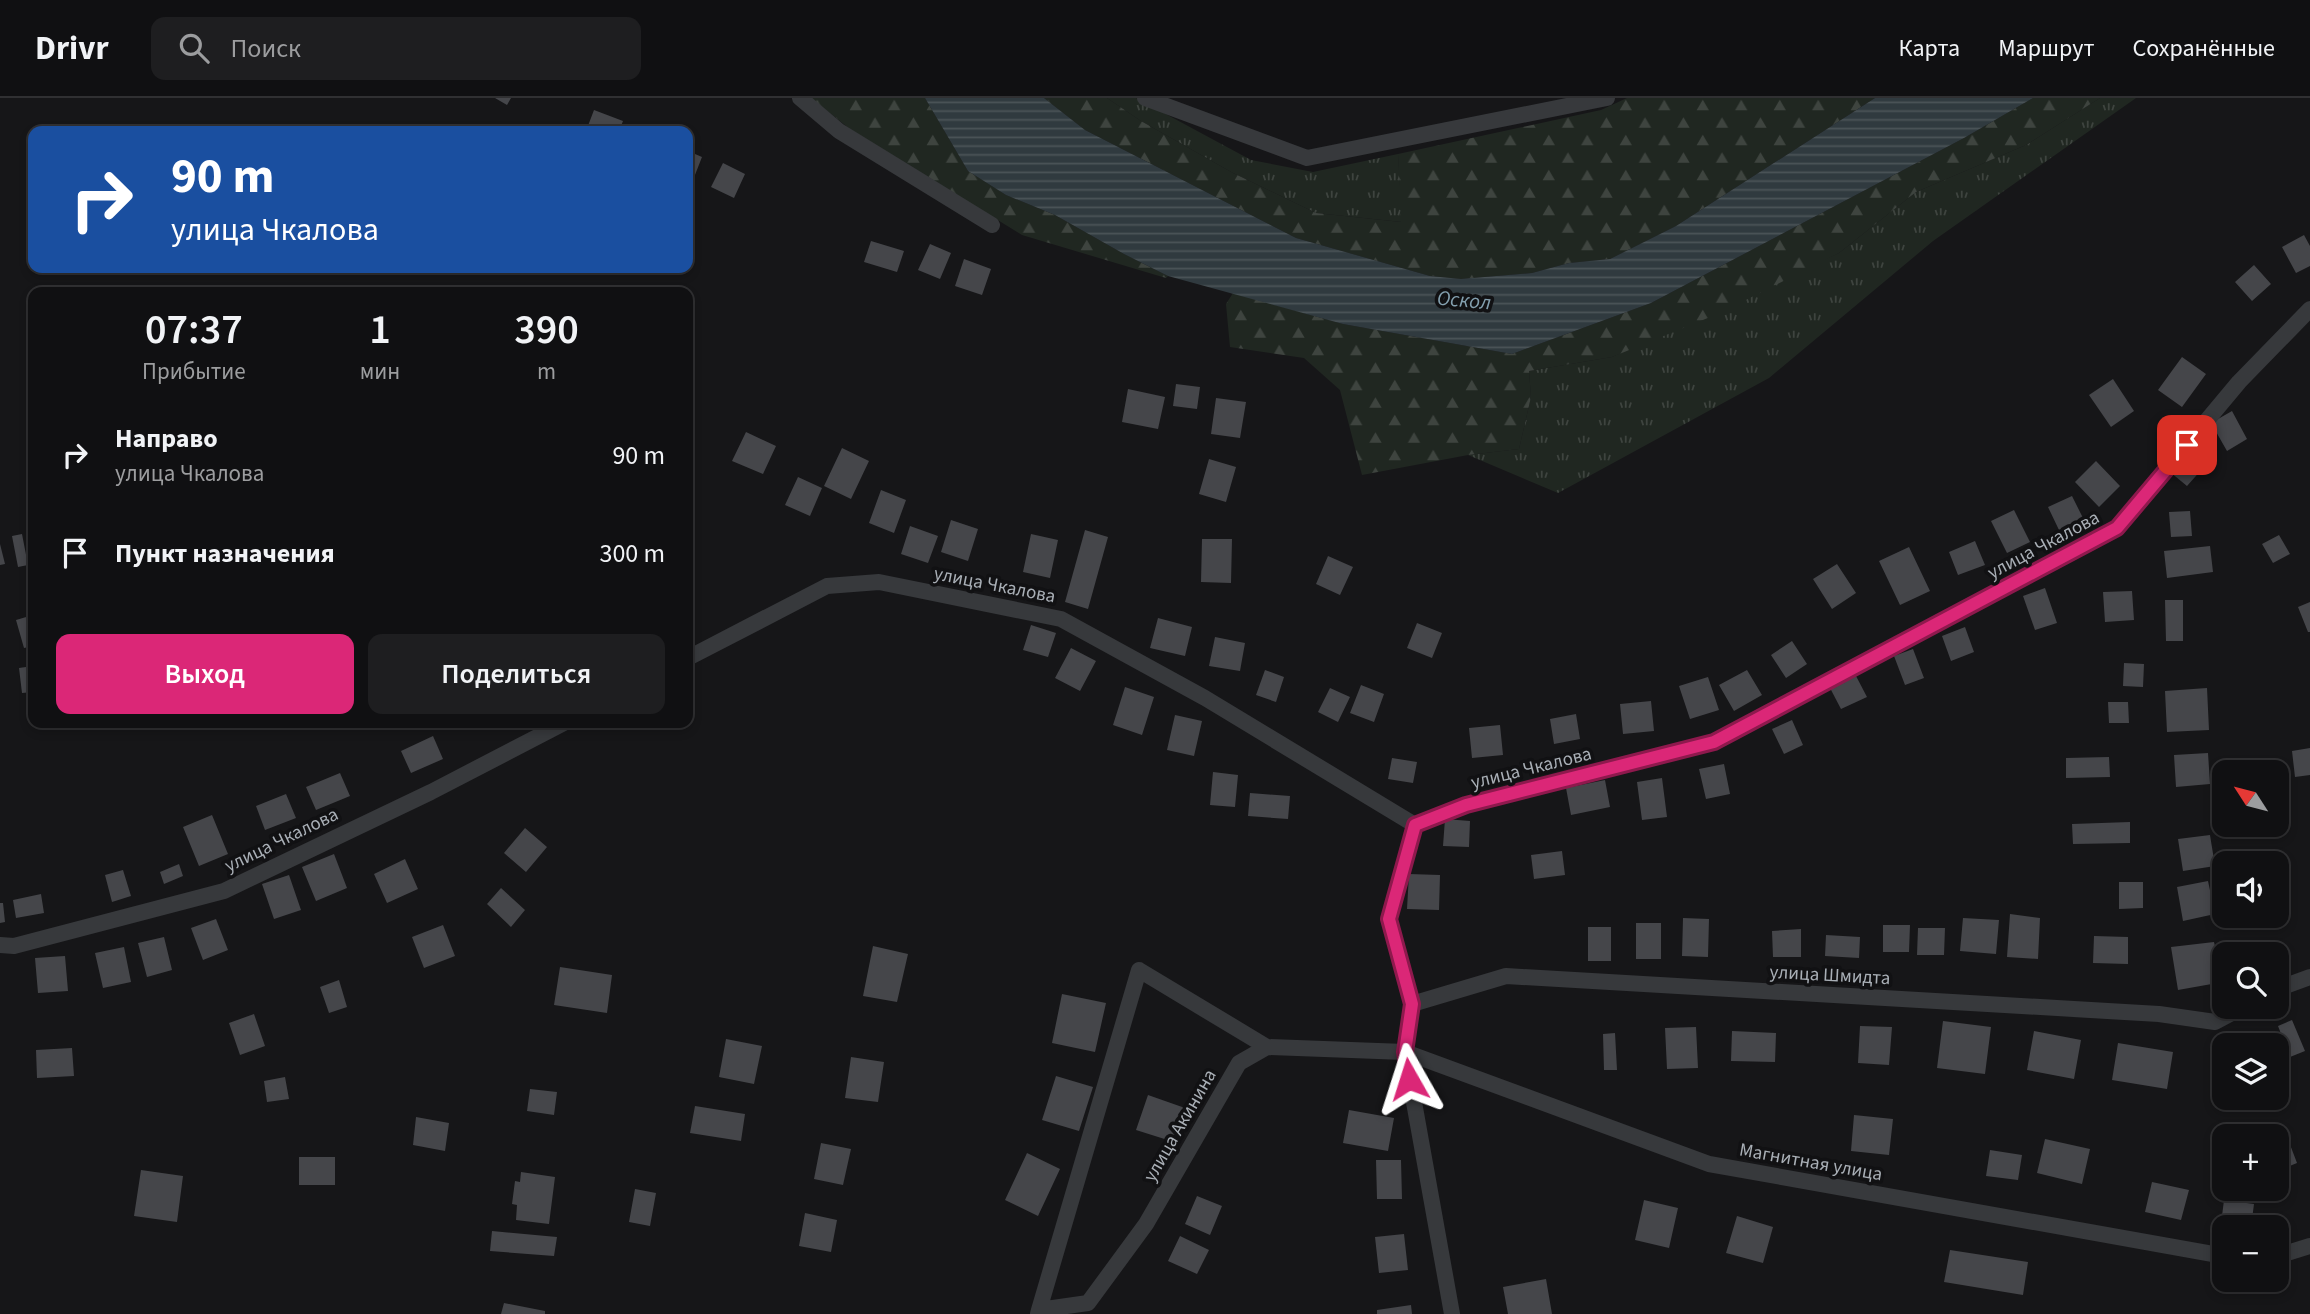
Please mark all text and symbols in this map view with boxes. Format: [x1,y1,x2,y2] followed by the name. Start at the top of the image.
[151,17,641,80] search box
[35,25,109,72] text: Drivr
[175,29,213,67] icon: search
[231,30,301,67] text: Поиск
[1899,31,1960,66] text: Карта
[1998,31,2094,66] text: Маршрут
[2132,31,2275,66] text: Сохранённые
[171,142,275,212] text: 90 m
[56,154,147,245] icon: right
[171,207,379,253] text: улица Чкалова
[1436,283,1492,317] water label: Оскол
[145,300,243,360] text: 07:37
[369,300,391,360] text: 1
[514,300,579,360] text: 390
[142,355,246,388] text: Прибытие
[360,355,400,388] text: мин
[537,355,556,388] text: m
[2157,415,2217,475] pin
[115,420,218,457] text: Направо
[2168,426,2206,464] icon: arrive
[56,436,94,474] icon: right
[612,437,665,474] text: 90 m
[115,457,264,490] text: улица Чкалова
[1983,504,2105,586] street label: улица Чкалова
[56,534,94,572] icon: arrive
[115,535,335,572] text: Пункт назначения
[599,535,665,572] text: 300 m
[932,560,1058,610] street label: улица Чкалова
[56,634,354,714] button: Выход
[368,634,665,714] button: Поделиться
[1468,740,1594,796] street label: улица Чкалова
[2212,760,2289,836] north arrow
[2212,760,2289,1292] map controls
[220,801,343,880] street label: улица Чкалова
[2212,851,2289,928] button: sound
[2212,942,2289,1019] button: search
[1769,959,1891,992] street label: улица Шмидта
[2212,1033,2289,1110] button: layers
[1372,1042,1446,1116] position arrow
[1137,1065,1223,1187] street label: улица Акинина
[2212,1124,2289,1201] button: +
[1737,1137,1884,1188] street label: Магнитная улица
[2212,1215,2289,1292] button: −

